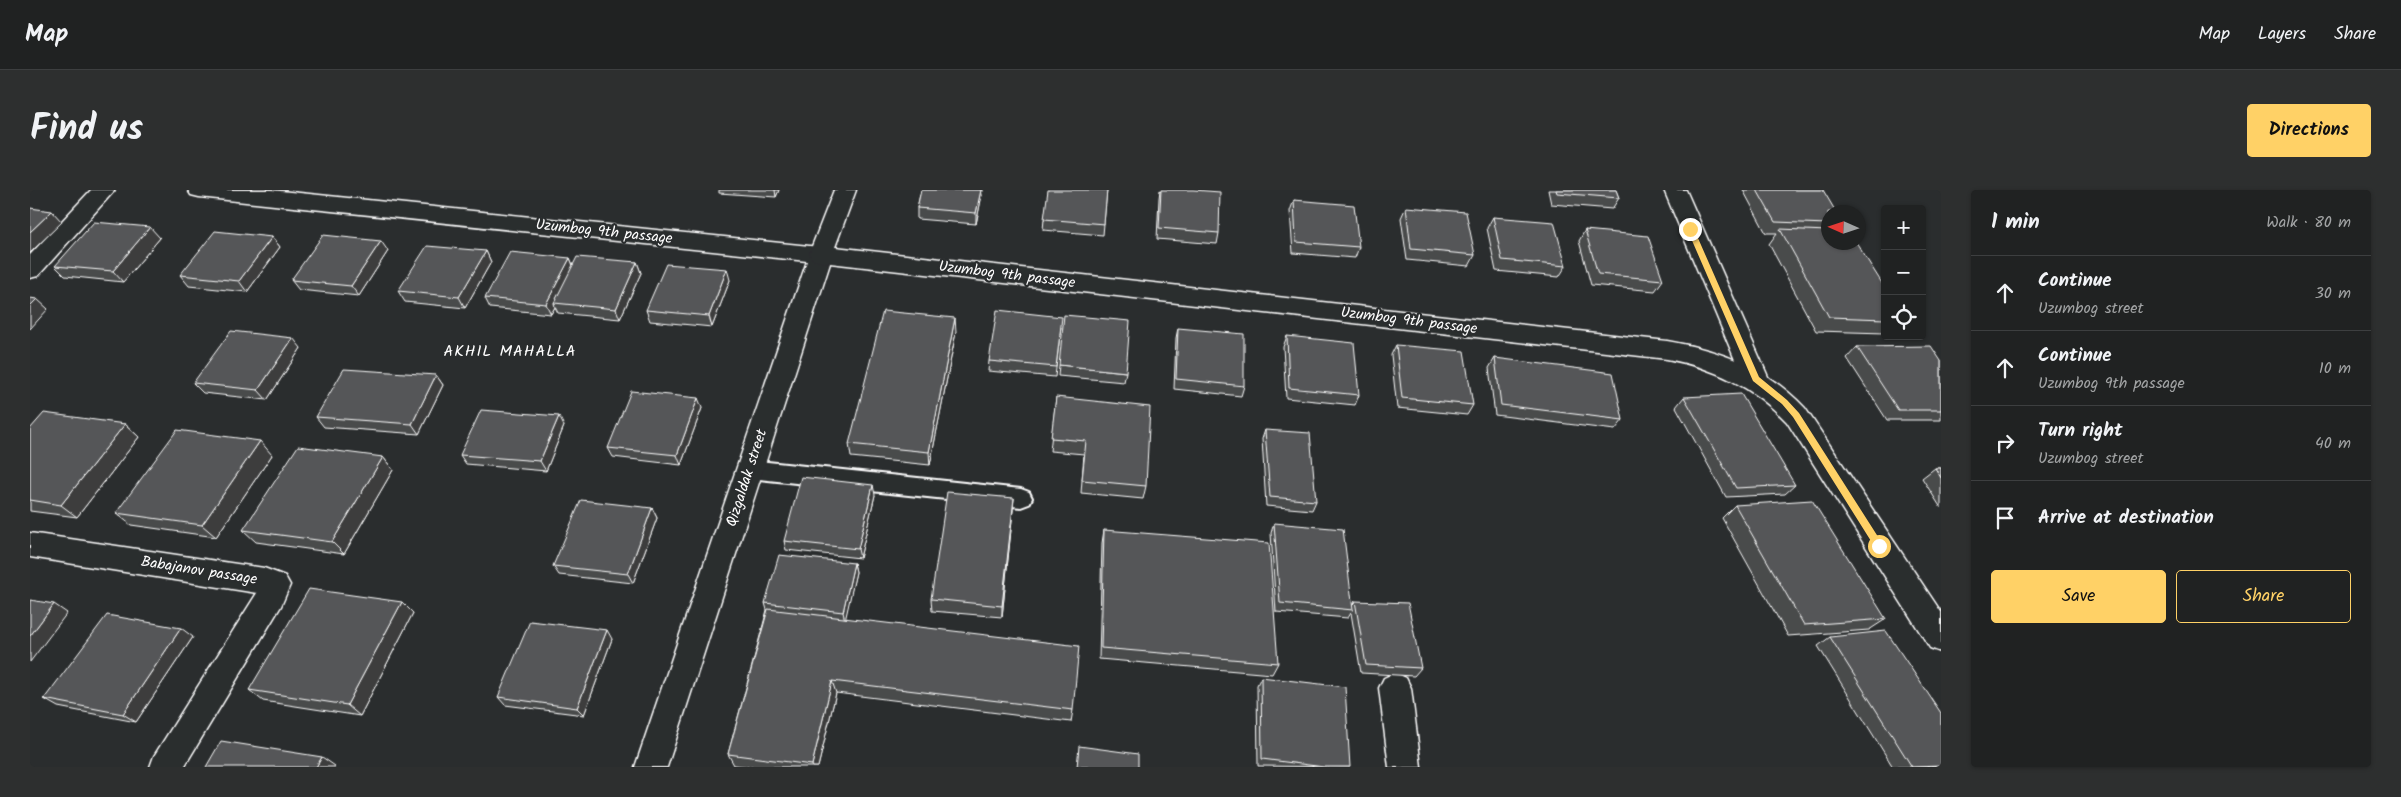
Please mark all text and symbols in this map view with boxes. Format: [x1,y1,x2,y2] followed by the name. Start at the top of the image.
[25,15,68,54] text: Map
[2199,20,2230,49] text: Map
[2258,20,2306,49] text: Layers
[2334,20,2376,49] text: Share
[30,102,143,158] text: Find us
[2247,104,2371,157] button: Directions
[1821,205,1866,250] north arrow
[1881,205,1926,340] map controls
[1881,205,1926,250] button: +
[1991,206,2040,239] text: 1 min
[2266,210,2351,235] text: Walk · 80 m
[534,213,674,251] street label: Uzumbog 9th passage
[1679,218,1702,241] route end
[1881,250,1926,295] button: −
[937,255,1077,295] street label: Uzumbog 9th passage
[2038,266,2111,296] text: Continue
[1991,279,2019,307] icon: ahead
[2315,281,2351,306] text: 30 m
[1881,295,1926,340] button: locate
[2038,296,2144,321] text: Uzumbog street
[1339,301,1479,341] street label: Uzumbog 9th passage
[443,339,577,364] district label: AKHIL MAHALLA
[2038,341,2111,371] text: Continue
[1991,354,2019,382] icon: ahead
[2319,356,2351,381] text: 10 m
[2038,371,2185,396] text: Uzumbog 9th passage
[2038,416,2123,446] text: Turn right
[720,426,774,530] street label: Qizgaldak street
[1991,429,2019,457] icon: right
[2315,431,2351,456] text: 40 m
[2038,446,2144,471] text: Uzumbog street
[2038,503,2214,533] text: Arrive at destination
[1991,504,2019,532] icon: arrive
[1868,535,1891,558] route start
[139,550,259,592] street label: Babajanov passage
[1991,570,2166,623] button: Save
[2176,570,2351,623] button: Share

